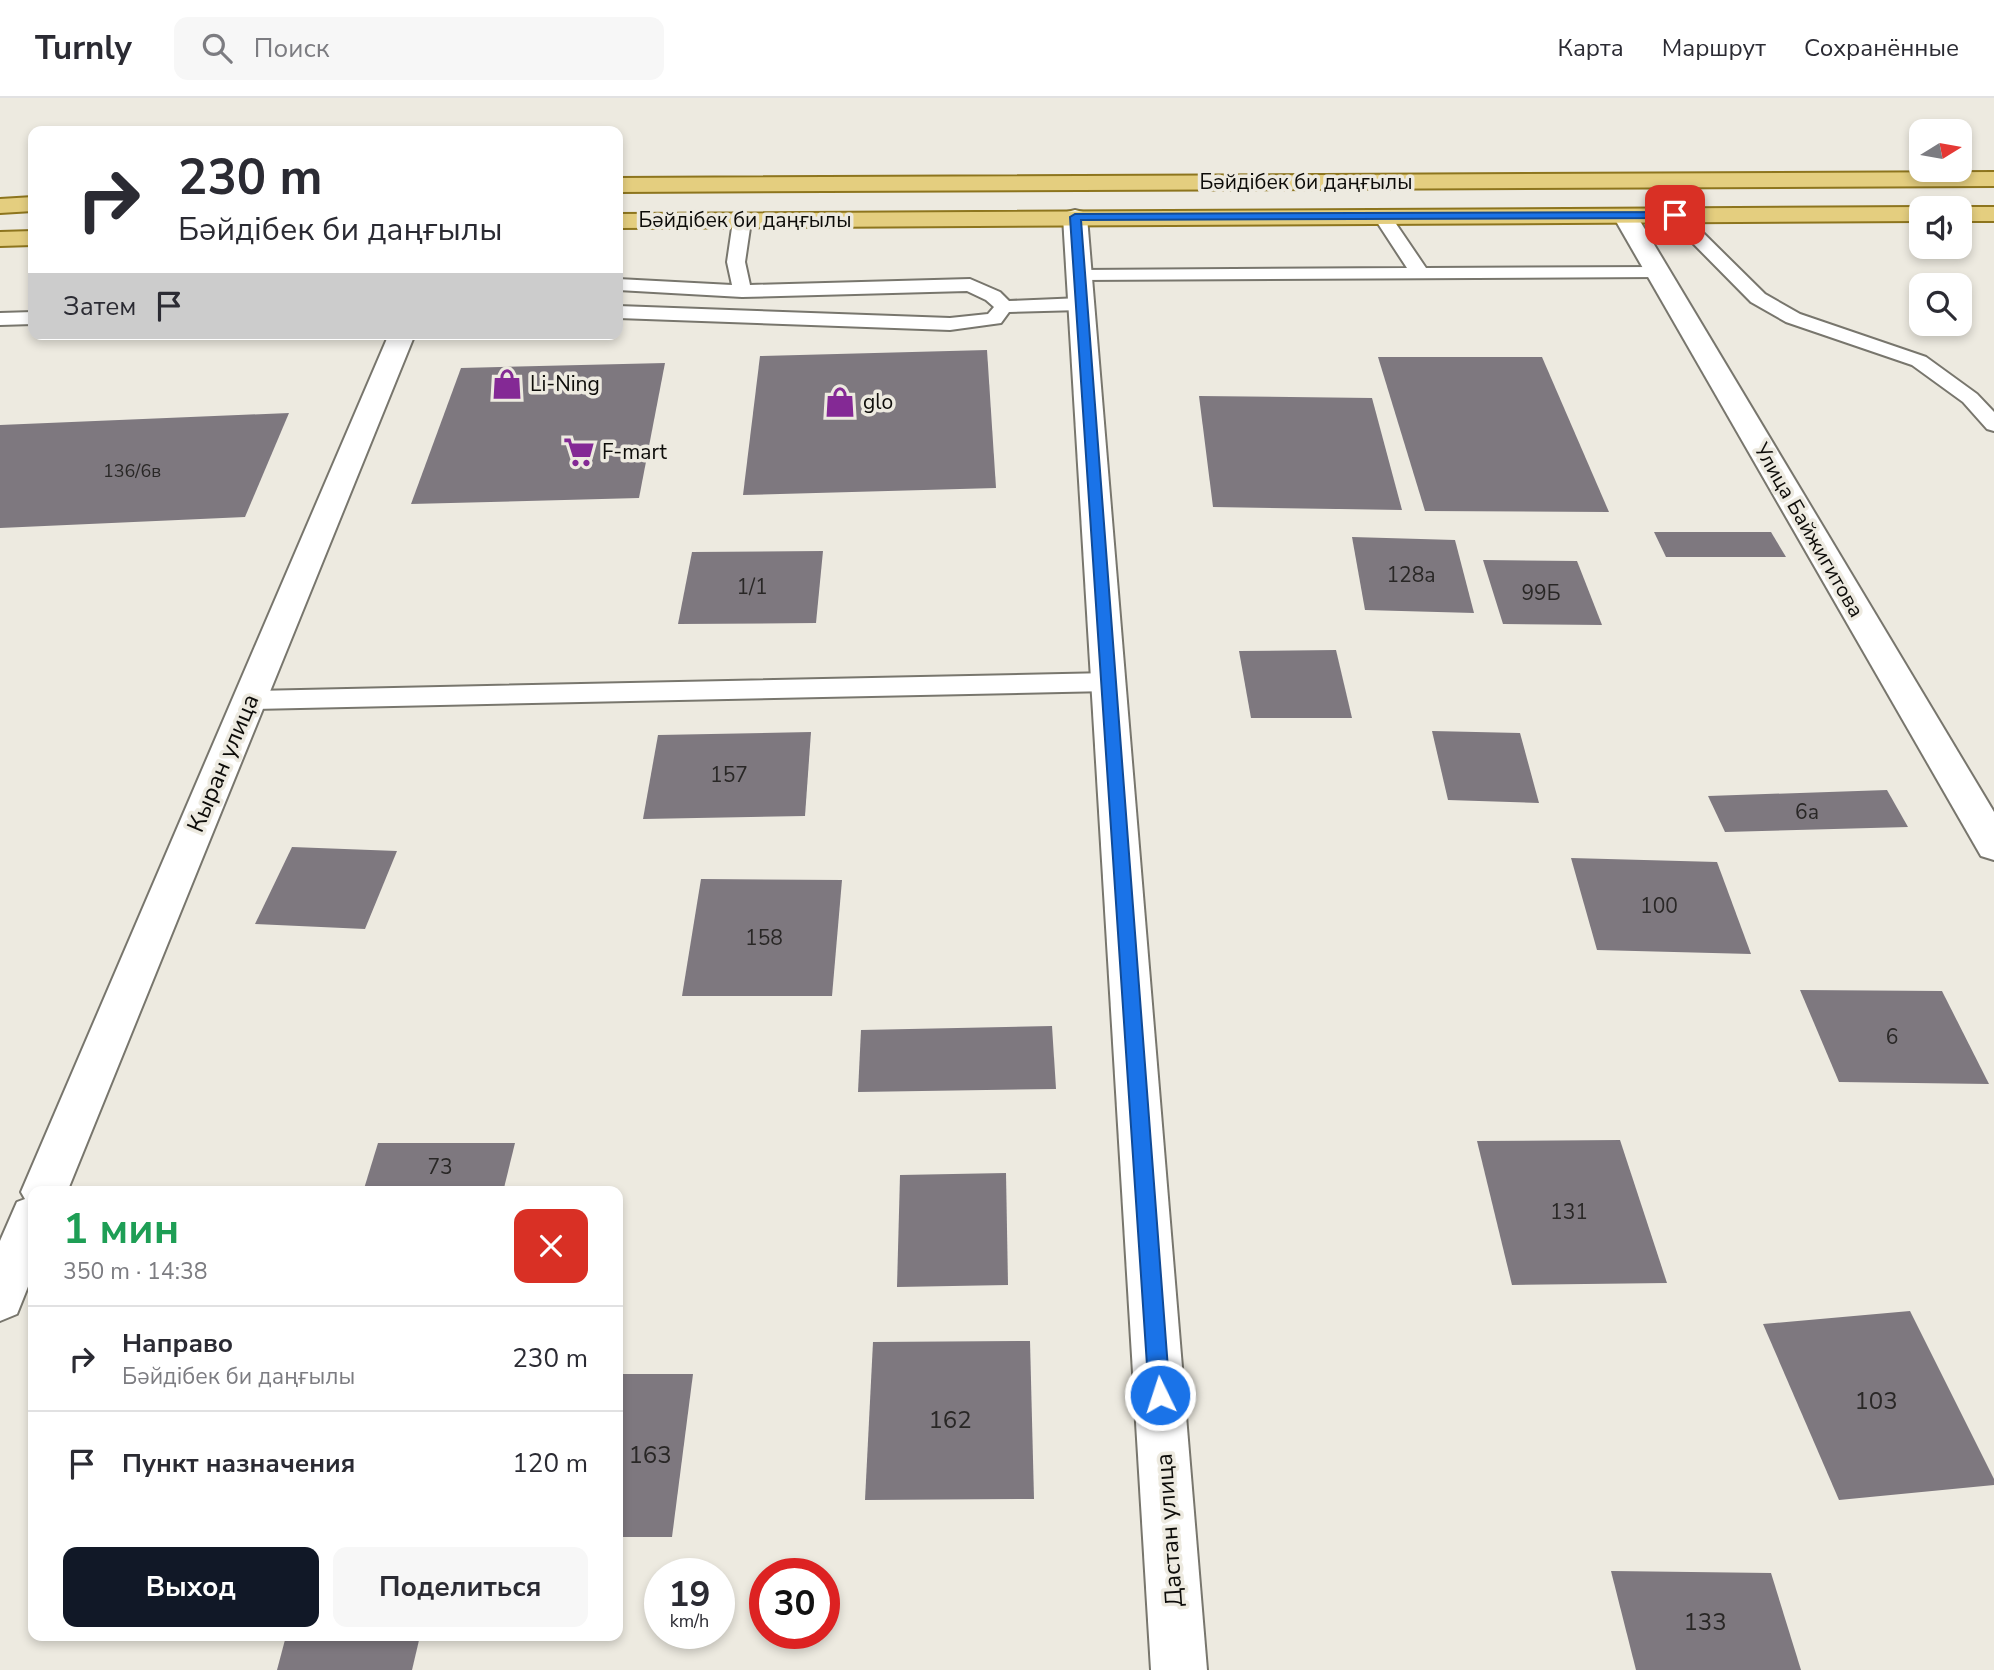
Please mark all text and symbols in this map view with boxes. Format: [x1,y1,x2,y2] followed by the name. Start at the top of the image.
[174,17,664,80] search box
[35,26,132,71] text: Turnly
[198,29,236,67] icon: search
[254,31,329,66] text: Поиск
[1558,32,1624,64] text: Карта
[1662,32,1766,64] text: Маршрут
[1804,32,1959,64] text: Сохранённые
[1909,119,1972,182] north arrow
[1909,119,1972,336] map controls
[178,144,322,211] text: 230 m
[63,154,154,245] icon: right
[1200,168,1412,196] street label: Бәйдібек би даңғылы
[1645,185,1705,245] pin
[1656,196,1694,234] icon: arrive
[1909,196,1972,259] button: sound
[639,206,851,234] street label: Бәйдібек би даңғылы
[178,208,503,251] text: Бәйдібек би даңғылы
[1909,273,1972,336] button: search
[150,287,188,325] icon: arrive
[63,289,136,324] text: Затем
[490,367,524,401] shop icon: Li-Ning
[530,370,600,398] place label: Li-Ning
[823,385,857,419] shop icon: glo
[863,388,893,416] place label: glo
[562,435,596,469] supermarket icon: F-mart
[1747,437,1870,622] street label: Улица Байжигитова
[602,438,667,466] place label: F-mart
[103,459,161,483] house number: 136/6в
[1386,561,1436,589] house number: 128а
[736,573,768,601] house number: 1/1
[1521,579,1561,607] house number: 99Б
[180,689,266,837] street label: Кыран улица
[710,761,748,789] house number: 157
[1795,798,1819,826] house number: 6а
[1640,892,1678,920] house number: 100
[745,924,783,952] house number: 158
[1886,1023,1898,1051] house number: 6
[427,1153,453,1181] house number: 73
[1550,1198,1588,1226] house number: 131
[63,1201,179,1258] text: 1 мин
[514,1209,588,1283] button: close
[63,1256,208,1287] text: 350 m · 14:38
[122,1326,233,1361] text: Направо
[63,1340,101,1378] icon: right
[512,1341,588,1376] text: 230 m
[1123,1358,1197,1432] position arrow
[122,1361,355,1392] text: Бәйдібек би даңғылы
[1854,1385,1898,1417] house number: 103
[928,1404,972,1436] house number: 162
[628,1439,672,1471] house number: 163
[63,1445,101,1483] icon: arrive
[122,1446,355,1481] text: Пункт назначения
[512,1446,588,1481] text: 120 m
[1148,1452,1190,1608] street label: Дастан улица
[63,1547,319,1627] button: Выход
[333,1547,588,1627] button: Поделиться
[749,1558,840,1649] speed limit sign: 30
[668,1571,711,1618] text: 19
[1683,1606,1727,1638] house number: 133
[670,1609,709,1633] text: km/h

